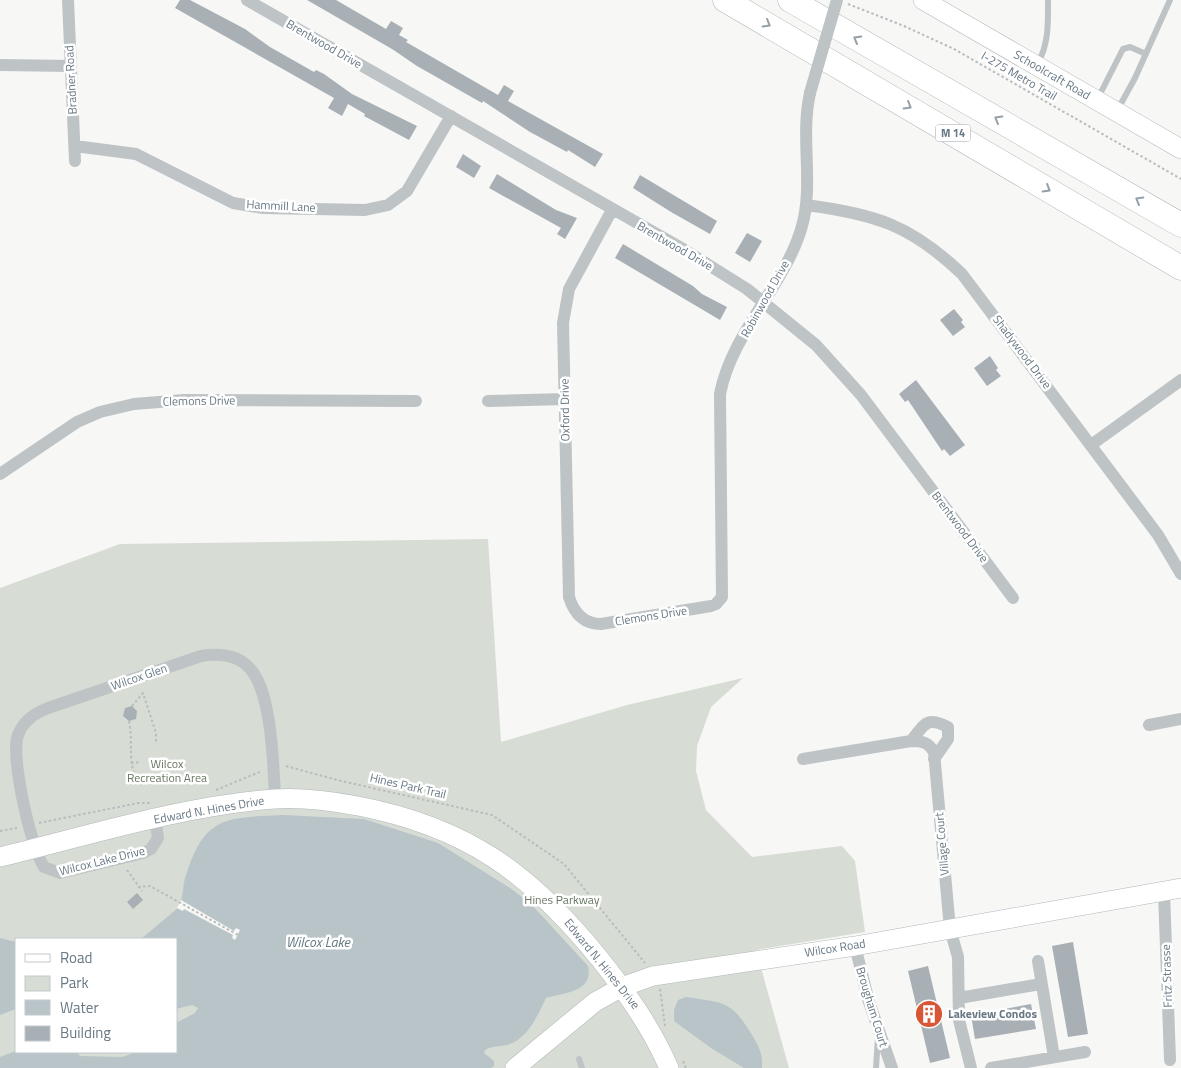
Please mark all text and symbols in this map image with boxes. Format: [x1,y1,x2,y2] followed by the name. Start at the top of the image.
[283,14,366,73] street label: Brentwood Drive
[762,18,771,28] one-way arrow
[853,35,862,45] one-way arrow
[59,45,82,115] street label: Bradner Road
[1010,45,1094,104] street label: Schoolcraft Road
[978,46,1061,105] street label: I-275 Metro Trail
[902,99,911,109] one-way arrow
[994,116,1003,126] one-way arrow
[936,125,970,142] road number: M 14
[1042,182,1051,192] one-way arrow
[246,194,316,217] street label: Hammill Lane
[1135,197,1144,207] one-way arrow
[634,216,717,275] street label: Brentwood Drive
[735,257,794,341] street label: Robinwood Drive
[988,311,1056,393] street label: Shadywood Drive
[554,378,575,442] street label: Oxford Drive
[163,390,235,411] street label: Clemons Drive
[927,487,994,566] street label: Brentwood Drive
[614,600,688,631] street label: Clemons Drive
[108,658,169,695] street label: Wilcox Glen
[127,754,207,787] park label: Wilcox Recreation Area
[368,767,448,804] street label: Hines Park Trail
[152,790,266,829] street label: Edward N. Hines Drive
[929,811,954,877] street label: Village Court
[57,841,147,880] street label: Wilcox Lake Drive
[524,890,600,909] park label: Hines Parkway
[560,914,645,1013] street label: Edward N. Hines Drive
[286,931,352,952] water label: Wilcox Lake
[803,933,867,962] street label: Wilcox Road
[15,938,178,1053] legend
[1156,944,1177,1008] street label: Fritz Strasse
[60,946,92,969] text: Road
[851,964,894,1050] street label: Brougham Court
[60,971,89,994] text: Park
[60,996,99,1019] text: Water
[914,999,944,1029] building icon: Lakeview Condos
[948,1004,1037,1023] place label: Lakeview Condos
[60,1021,111,1044] text: Building

